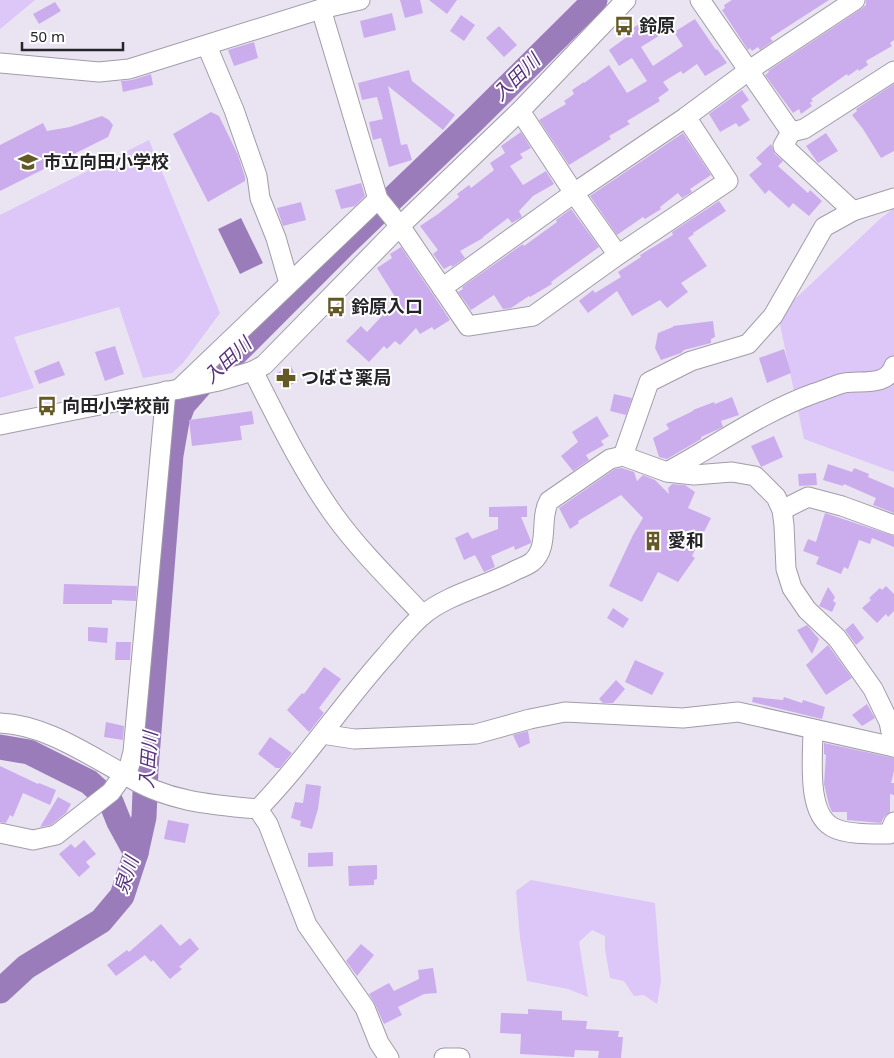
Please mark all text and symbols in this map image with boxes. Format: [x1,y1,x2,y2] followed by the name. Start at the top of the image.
[639,13,675,37] place label: 鈴原
[613,15,635,37] bus stop icon: 鈴原
[22,20,124,52] scale bar
[30,26,65,46] text: 50 m
[487,46,547,106] water label: 入田川
[43,149,169,173] place label: 市立向田小学校
[17,151,39,173] school or university icon: 市立向田小学校
[351,294,423,318] place label: 鈴原入口
[325,296,347,318] bus stop icon: 鈴原入口
[197,330,258,389] water label: 入田川
[301,365,391,389] place label: つばさ薬局
[275,367,297,389] pharmacy icon: つばさ薬局
[62,393,170,417] place label: 向田小学校前
[36,395,58,417] bus stop icon: 向田小学校前
[668,528,704,552] place label: 愛和
[642,530,664,552] building icon: 愛和
[133,729,163,789] water label: 入田川
[108,851,145,897] water label: 泉川

